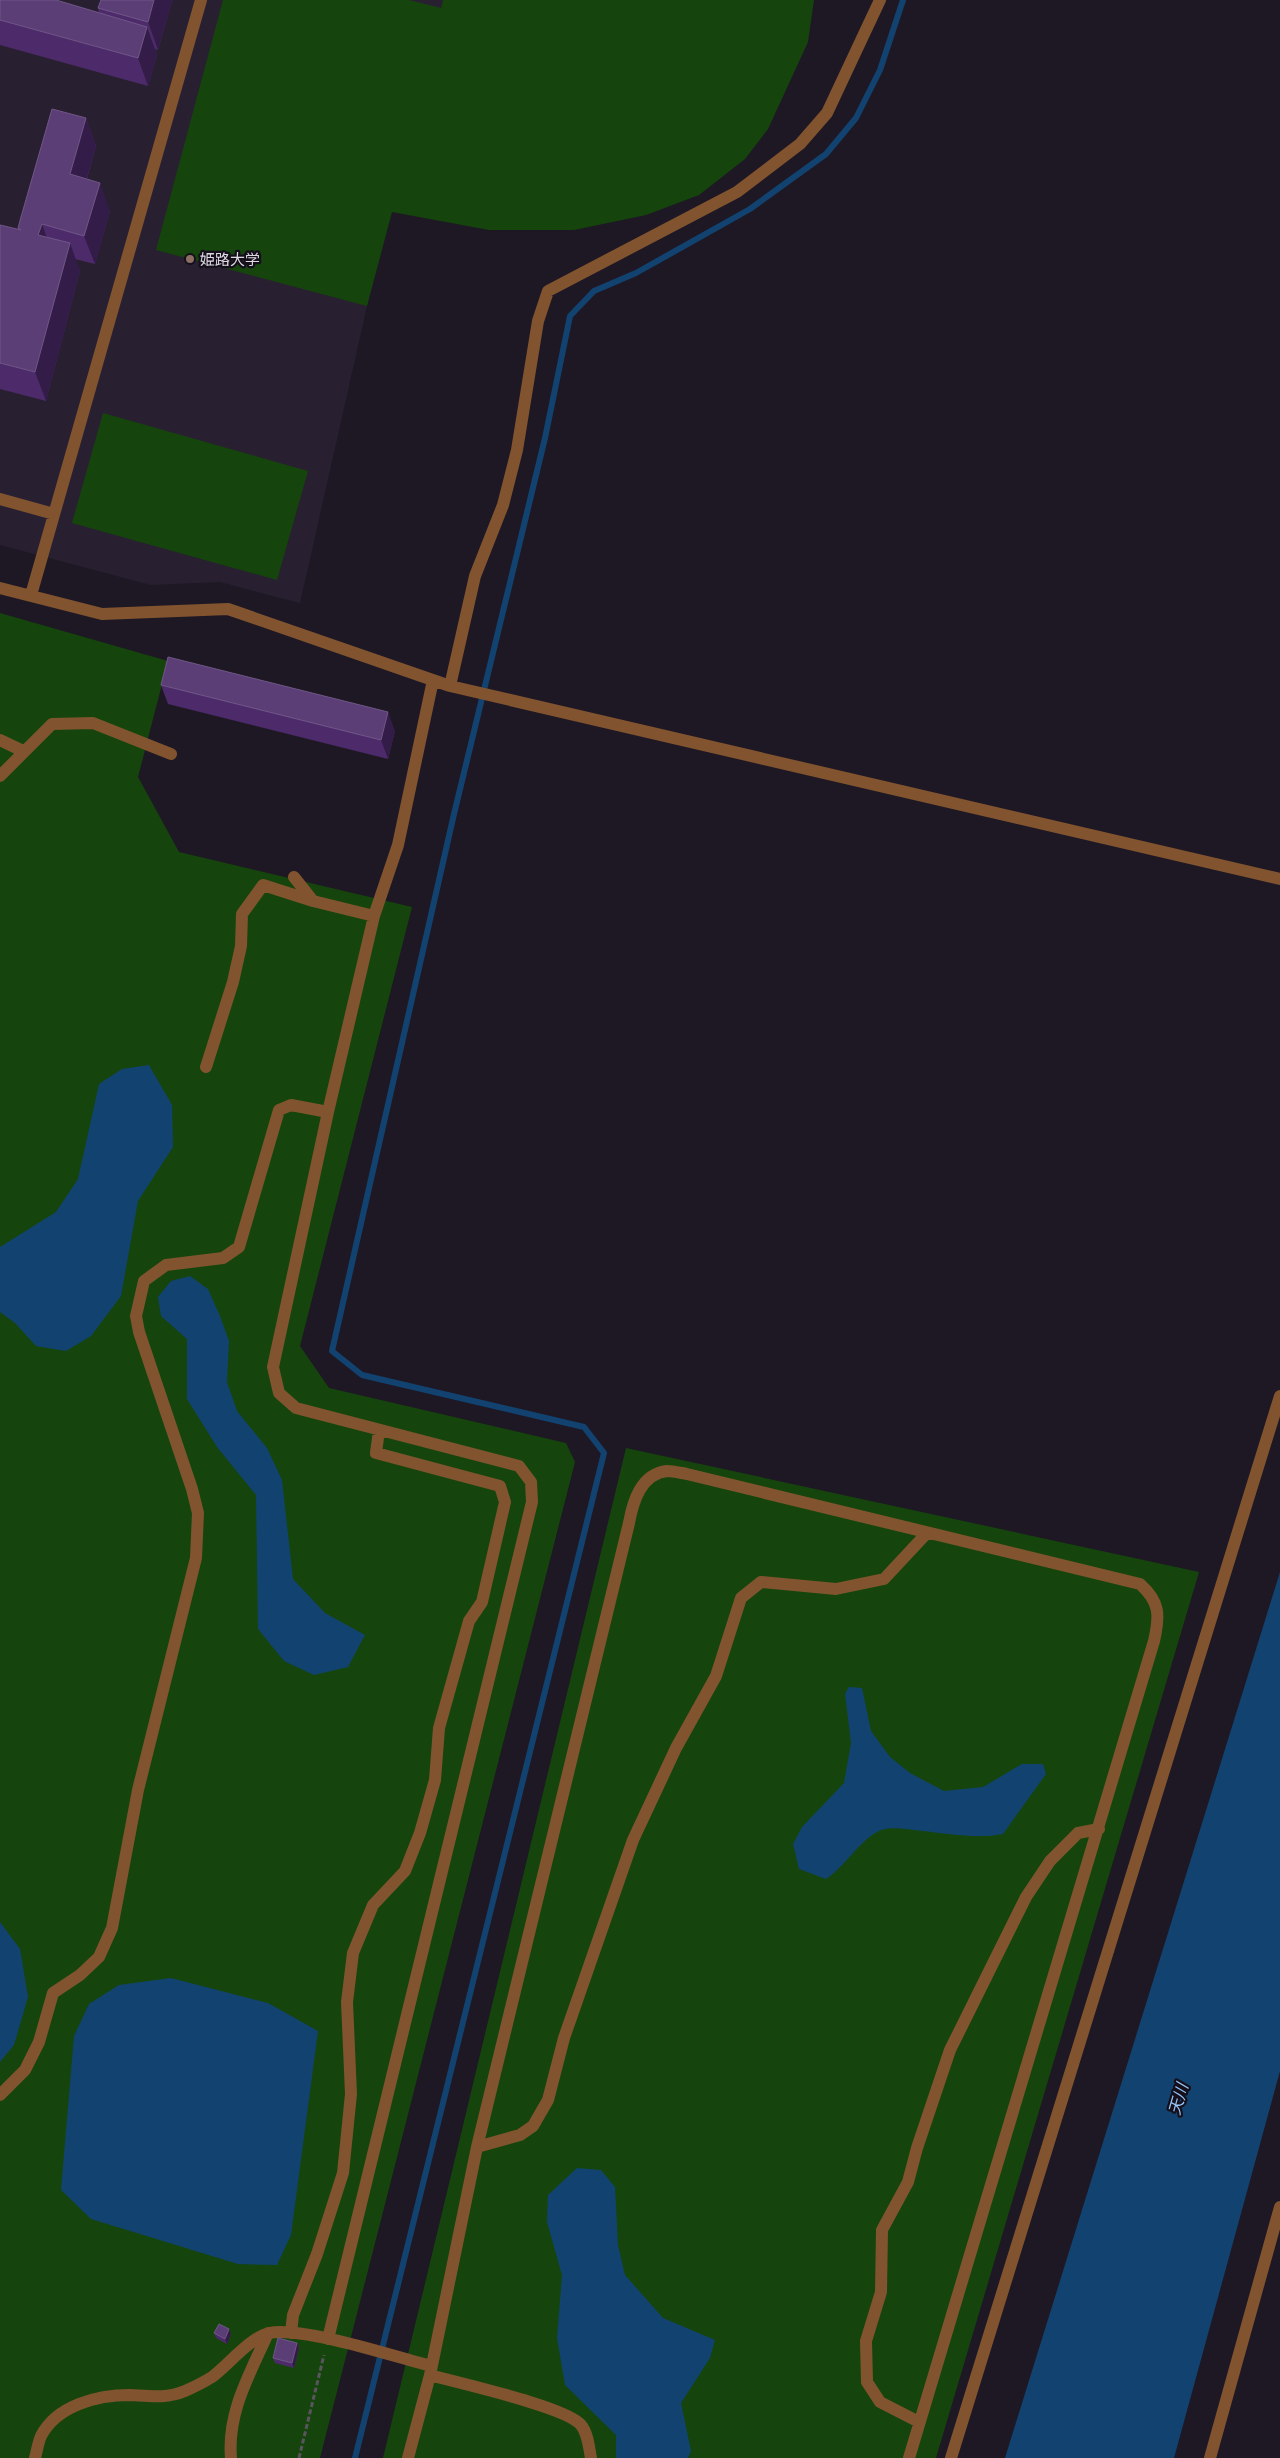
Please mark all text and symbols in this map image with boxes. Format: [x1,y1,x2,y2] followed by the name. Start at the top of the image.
[200,250,260,269] place label: 姫路大学
[184,253,196,265] marker: 姫路大学
[1164,2079,1193,2117] water label: 天川

